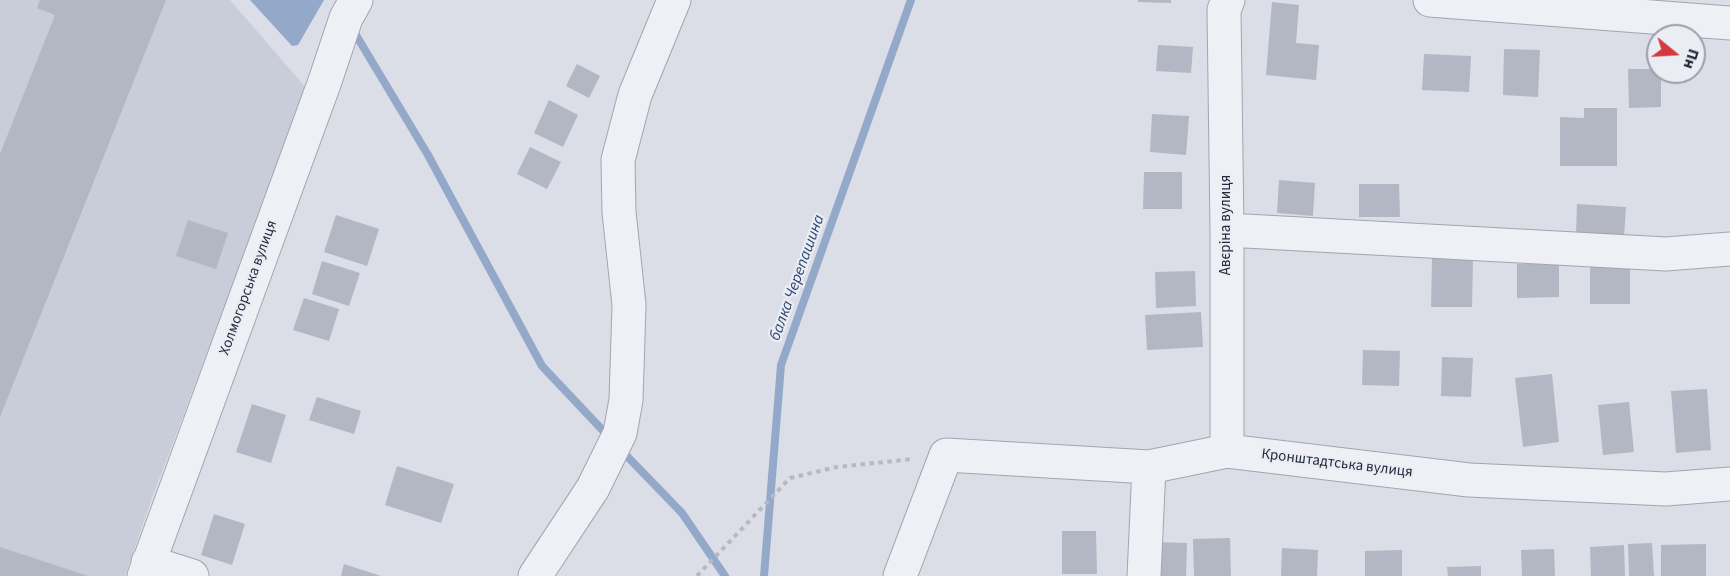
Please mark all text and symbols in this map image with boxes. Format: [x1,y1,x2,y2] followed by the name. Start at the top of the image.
[1646,24,1706,84] north arrow
[1678,46,1705,72] text: Пн
[1218,175,1236,275] street label: Авєріна вулиця
[766,212,830,344] water label: балка Черепашина
[216,218,282,358] street label: Холмогорська вулиця
[1260,446,1414,482] street label: Кронштадтська вулиця

